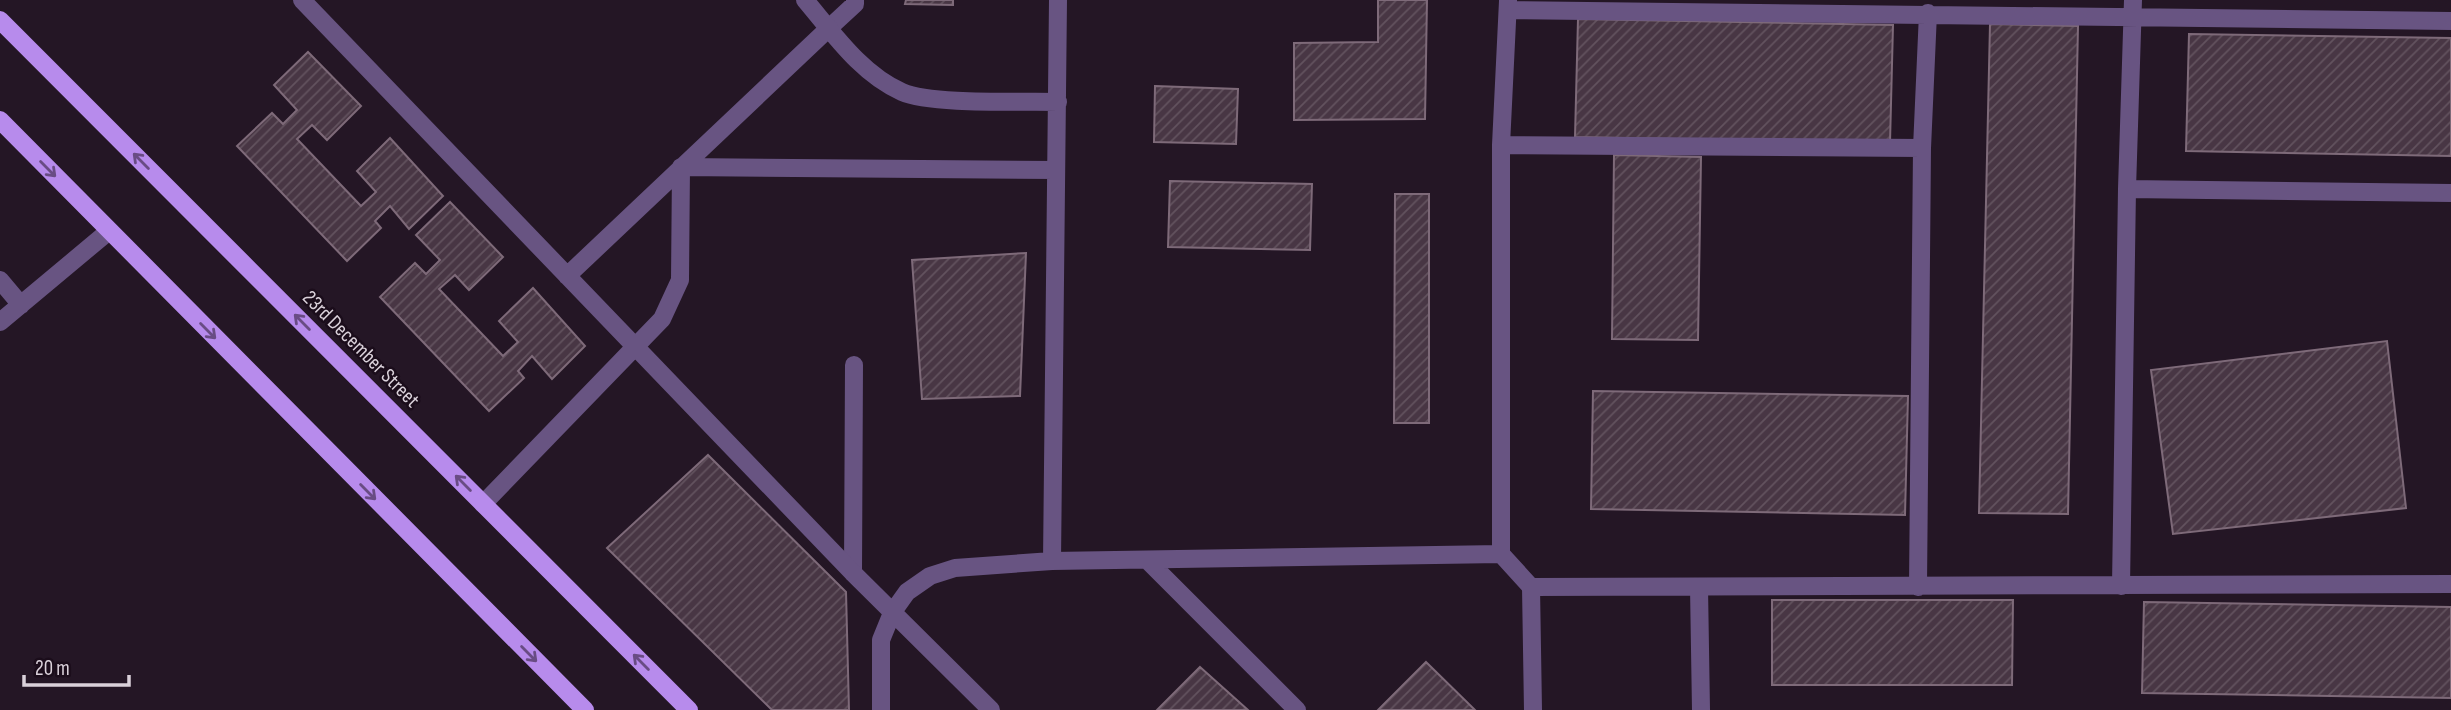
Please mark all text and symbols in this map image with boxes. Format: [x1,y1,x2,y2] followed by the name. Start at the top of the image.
[133,153,150,170] one-way arrow
[39,160,56,177] one-way arrow
[297,285,425,413] street label: 23rd December Street
[294,314,311,331] one-way arrow
[199,322,216,339] one-way arrow
[454,475,471,492] one-way arrow
[360,484,377,501] one-way arrow
[24,644,130,688] scale bar
[520,645,537,662] one-way arrow
[632,653,649,670] one-way arrow
[35,656,70,681] text: 20 m

